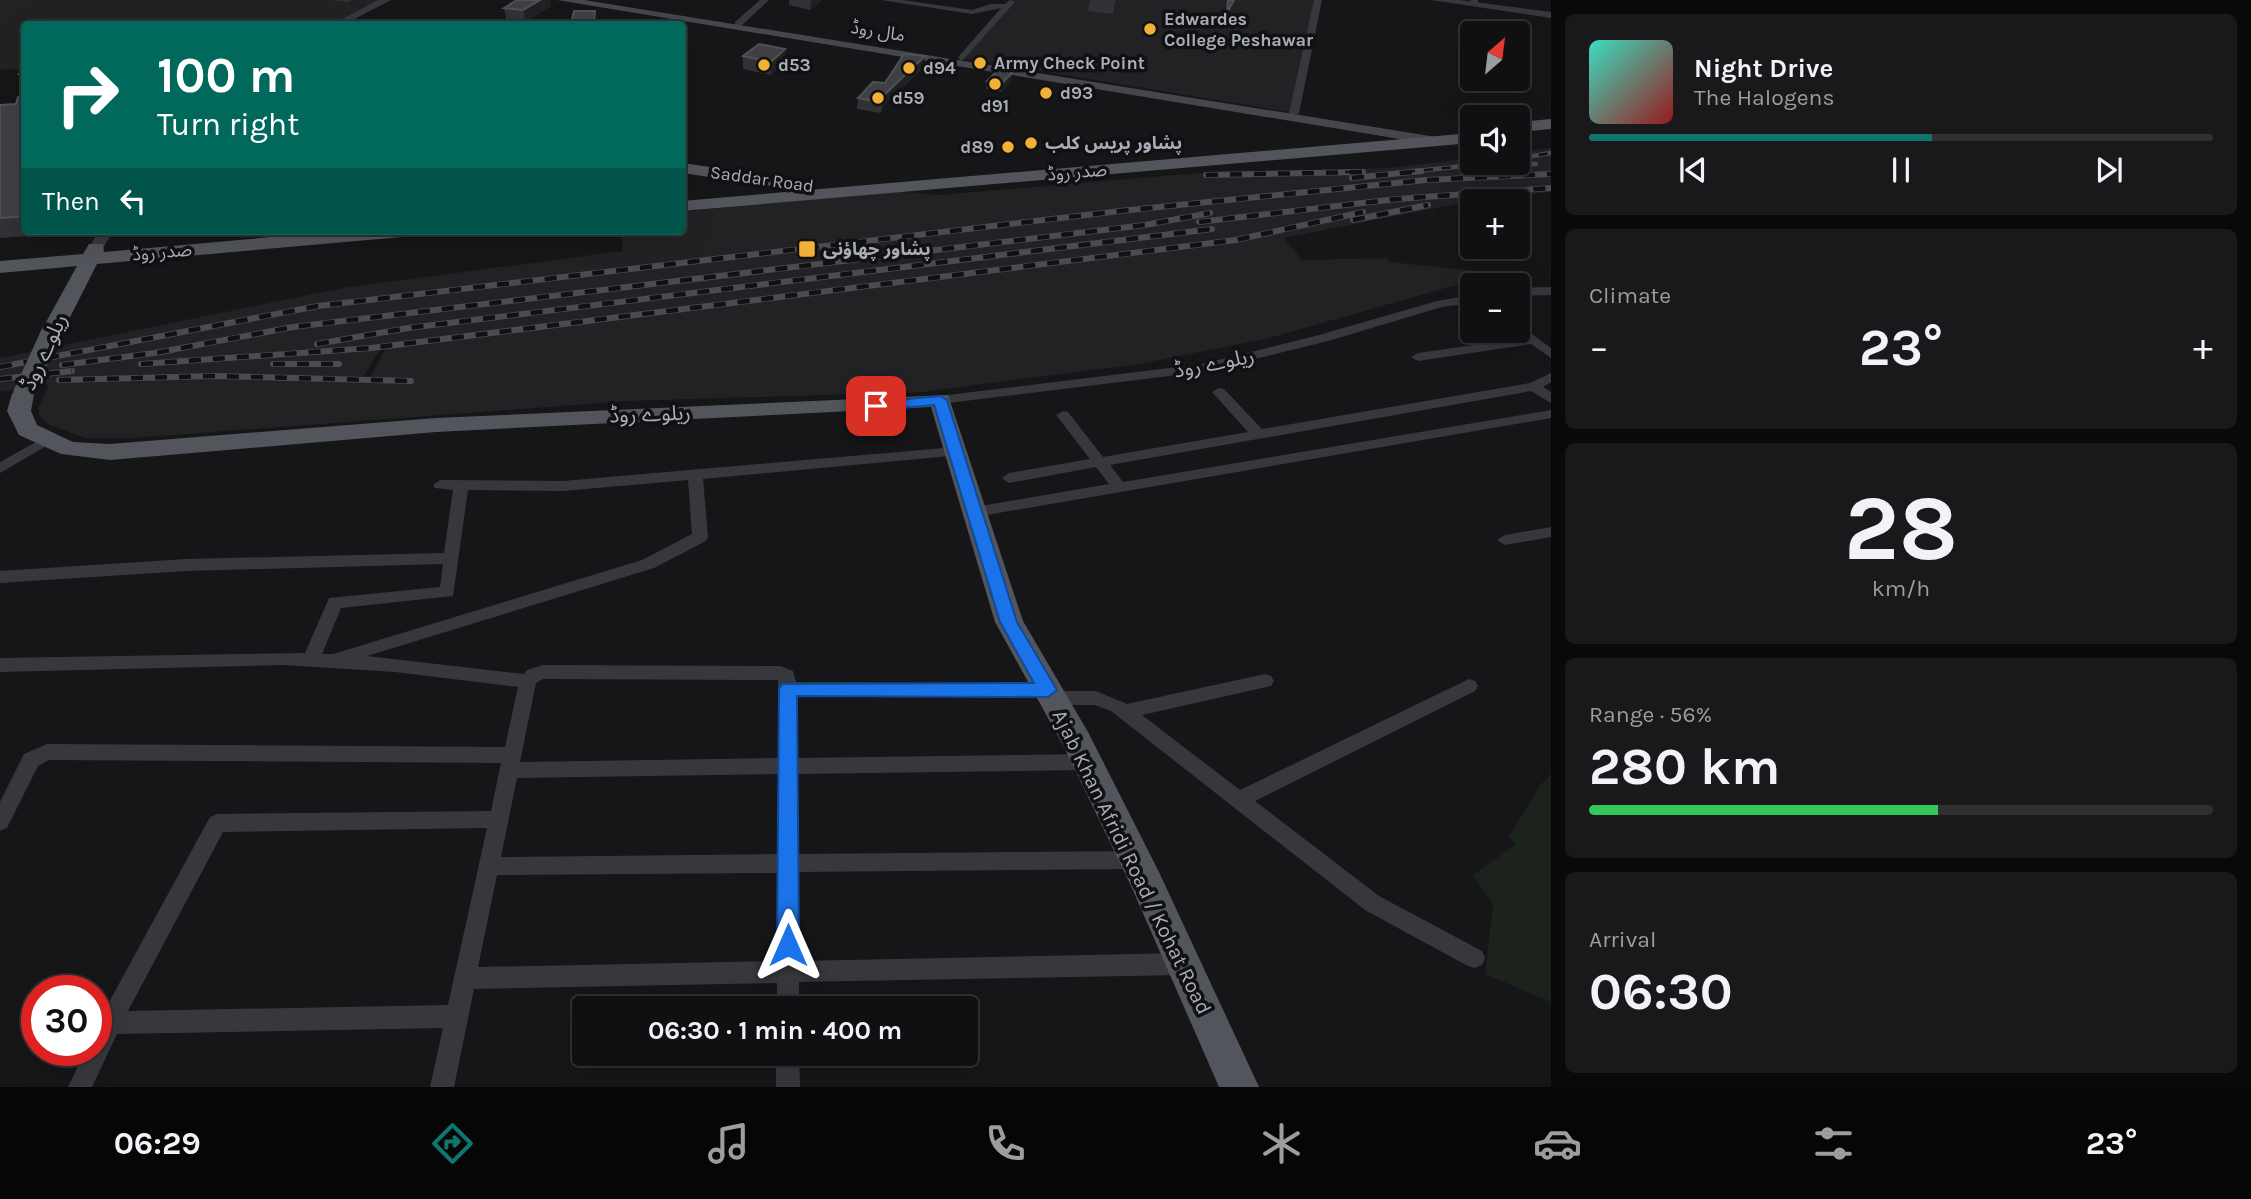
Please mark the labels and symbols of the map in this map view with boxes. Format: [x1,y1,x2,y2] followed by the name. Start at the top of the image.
[1164,8,1313,51] place label: Edwardes College Peshawar
[849,16,907,46] street label: مال روڈ
[1142,21,1158,37] marker: Edwardes College Peshawar
[1460,21,1530,91] north arrow
[994,52,1145,74] place label: Army Check Point
[778,54,811,76] place label: d53
[972,55,988,71] marker: Army Check Point
[756,57,772,73] marker: d53
[923,57,956,79] place label: d94
[901,60,917,76] marker: d94
[987,76,1003,92] marker: d91
[1060,82,1093,104] place label: d93
[1038,85,1054,101] marker: d93
[892,87,925,109] place label: d59
[870,90,886,106] marker: d59
[981,95,1009,117] place label: d91
[1045,132,1182,155] place label: پشاور پریس کلب
[1023,135,1039,151] marker: پشاور پریس کلب
[960,136,994,158] place label: d89
[1000,139,1016,155] marker: d89
[1046,158,1108,186] street label: صدر روڈ
[709,161,815,197] street label: Saddar Road
[131,238,193,266] street label: صدر روڈ
[823,238,931,261] place label: پشاور چھاؤنی
[797,239,817,259] marker: پشاور چھاؤنی
[16,310,72,394] street label: ریلوے روڈ
[1172,343,1256,383] street label: ریلوے روڈ
[846,376,906,436] pin
[609,401,691,427] street label: ریلوے روڈ
[1048,706,1216,1018] street label: Ajab Khan Afridi Road / Kohat Road
[751,908,825,982] position arrow
[21,975,112,1066] speed limit sign: 30

